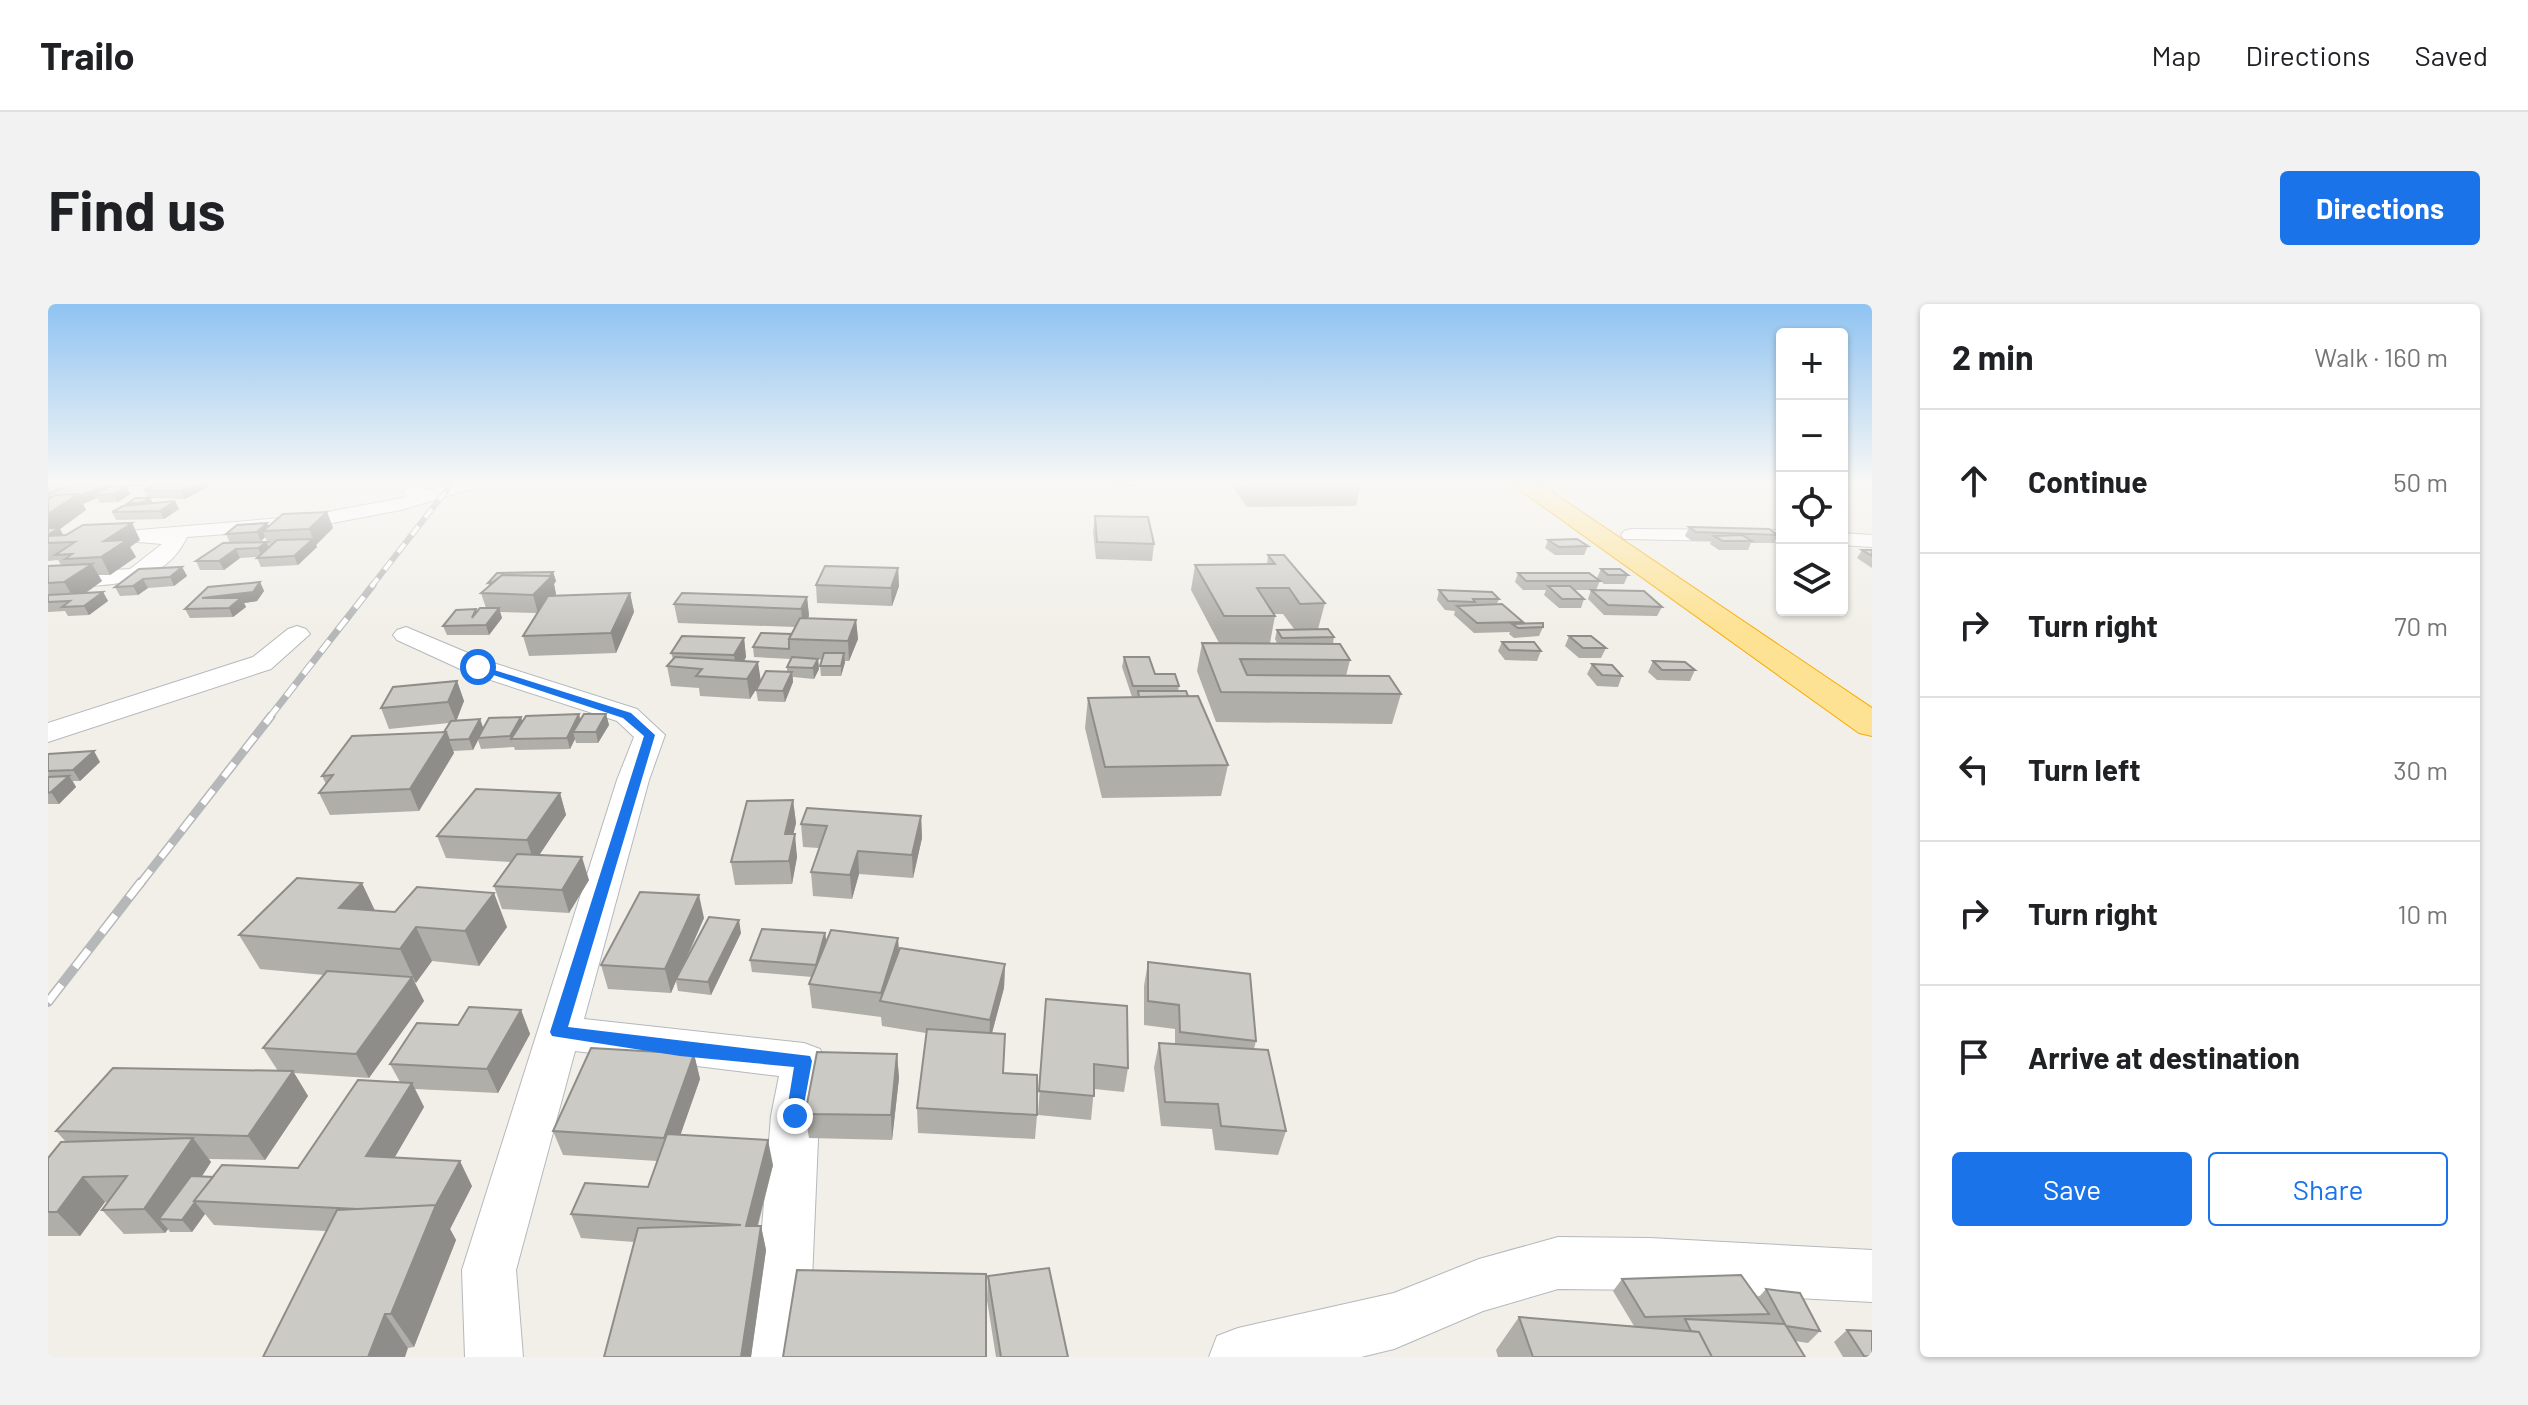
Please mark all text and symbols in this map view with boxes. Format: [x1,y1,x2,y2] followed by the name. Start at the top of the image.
[40,32,135,78] text: Trailo
[2152,38,2201,72] text: Map
[2245,38,2371,72] text: Directions
[2415,38,2488,72] text: Saved
[2280,171,2480,245] button: Directions
[48,175,226,242] text: Find us
[1776,328,1848,616] map controls
[1776,328,1848,400] button: +
[1952,336,2034,377] text: 2 min
[2314,341,2448,372] text: Walk · 160 m
[1776,400,1848,472] button: −
[1952,459,1996,503] icon: ahead
[2028,463,2148,499] text: Continue
[2393,466,2448,497] text: 50 m
[1776,472,1848,544] button: locate
[1776,544,1848,616] button: layers
[1952,603,1996,647] icon: right
[2028,607,2158,643] text: Turn right
[2394,610,2448,641] text: 70 m
[460,649,496,685] route start
[1952,747,1996,791] icon: left
[2028,751,2141,787] text: Turn left
[2393,754,2448,785] text: 30 m
[1952,891,1996,935] icon: right
[2028,895,2158,931] text: Turn right
[2398,898,2448,929] text: 10 m
[1952,1035,1996,1079] icon: arrive
[2028,1039,2300,1075] text: Arrive at destination
[777,1098,813,1134] route end
[1952,1152,2192,1226] button: Save
[2208,1152,2448,1226] button: Share

